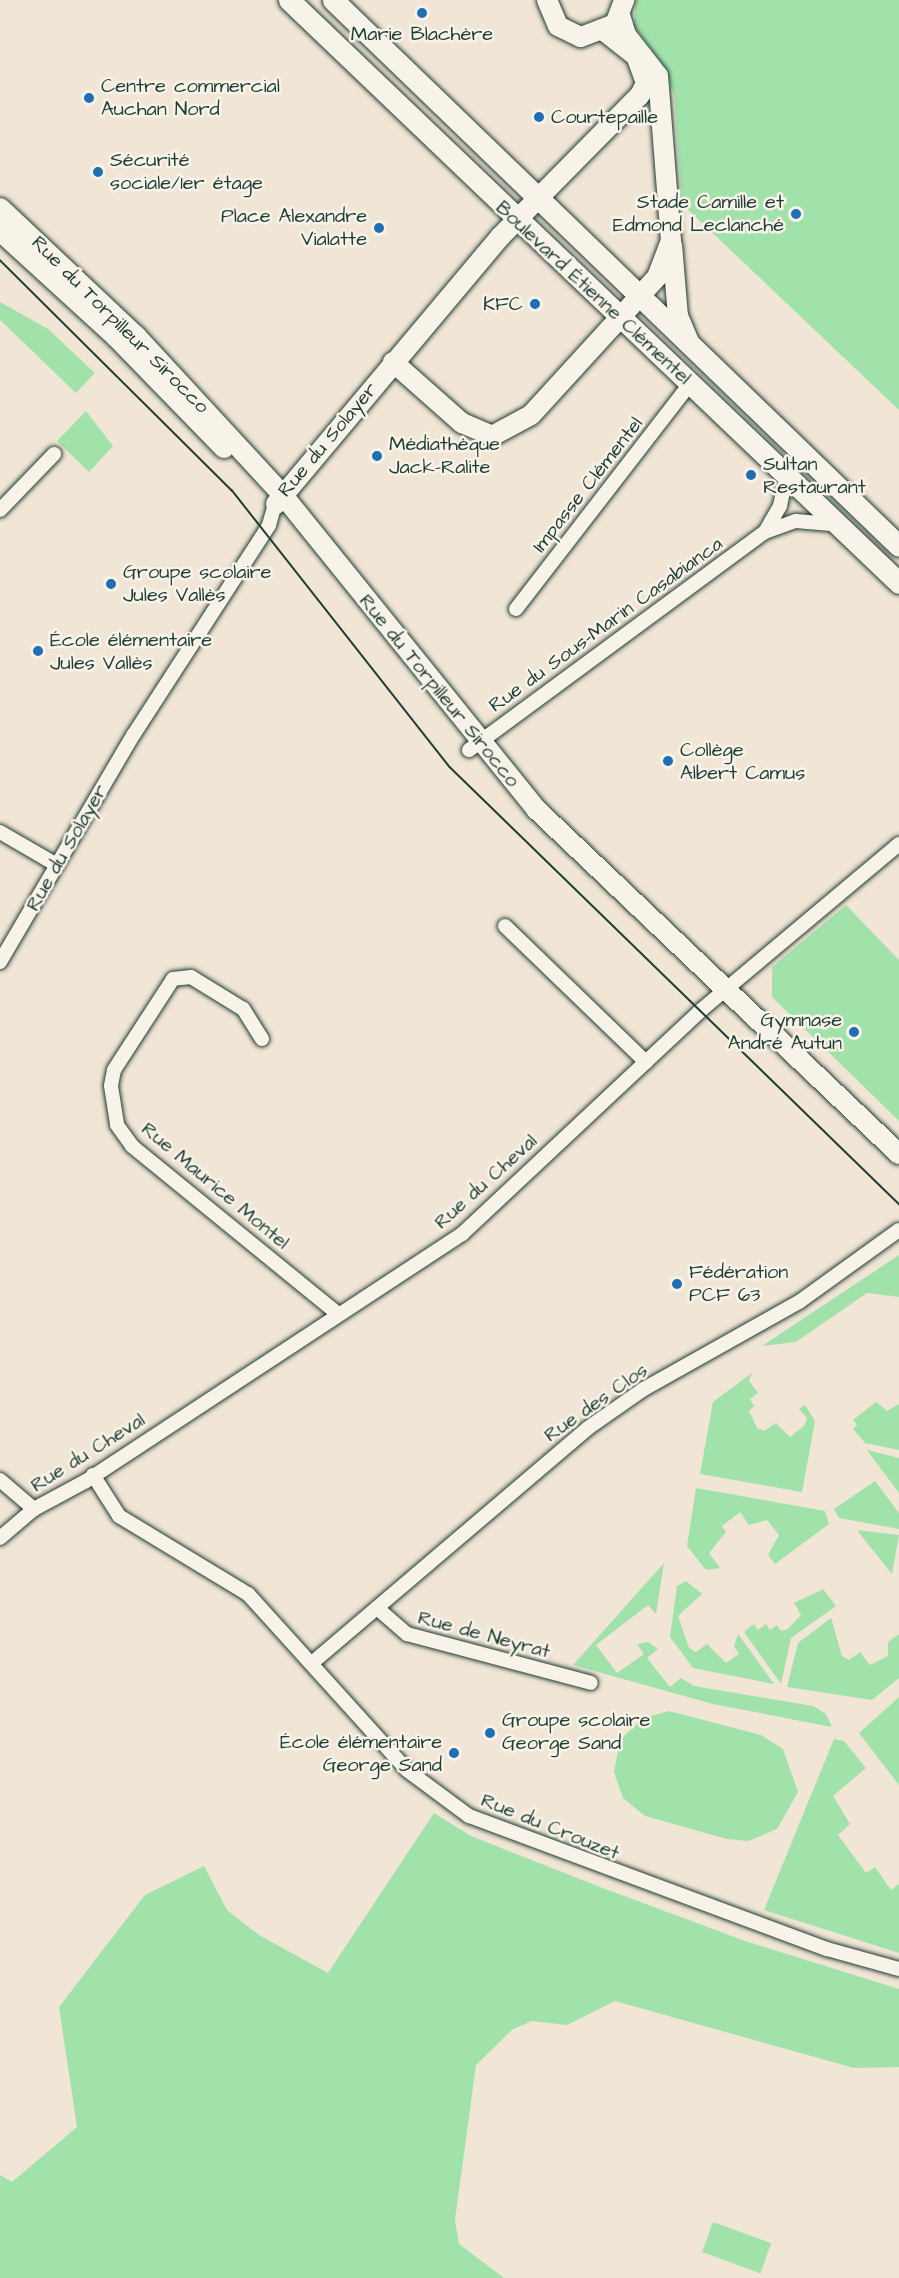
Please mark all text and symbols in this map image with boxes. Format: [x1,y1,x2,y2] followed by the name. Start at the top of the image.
[415,6,429,20] marker: Marie Blachère
[351,22,493,46] place label: Marie Blachère
[101,74,280,121] place label: Centre commercial Auchan Nord
[82,91,96,105] marker: Centre commercial Auchan Nord
[551,105,658,129] place label: Courtepaille
[532,110,546,124] marker: Courtepaille
[110,148,263,195] place label: Sécurité sociale/1er étage
[91,165,105,179] marker: Sécurité sociale/1er étage
[613,190,784,237] place label: Stade Camille et Edmond Leclanché
[490,196,696,390] street label: Boulevard Étienne Clémentel
[221,204,367,251] place label: Place Alexandre Vialatte
[789,207,803,221] marker: Stade Camille et Edmond Leclanché
[372,221,386,235] marker: Place Alexandre Vialatte
[26,231,214,419] street label: Rue du Torpilleur Sirocco
[483,292,523,316] place label: KFC
[528,297,542,311] marker: KFC
[273,378,383,502] street label: Rue du Solayer
[528,412,648,558] street label: Impasse Clémentel
[389,432,500,479] place label: Médiathèque Jack-Ralite
[370,449,384,463] marker: Médiathèque Jack-Ralite
[763,452,866,499] place label: Sultan Restaurant
[744,468,758,482] marker: Sultan Restaurant
[485,532,727,718] street label: Rue du Sous-Marin Casabianca
[123,560,271,607] place label: Groupe scolaire Jules Vallès
[104,577,118,591] marker: Groupe scolaire Jules Vallès
[354,590,524,792] street label: Rue du Torpilleur Sirocco
[50,628,212,675] place label: École élémentaire Jules Vallès
[31,644,45,658] marker: École élémentaire Jules Vallès
[680,738,805,785] place label: Collège Albert Camus
[661,754,675,768] marker: Collège Albert Camus
[21,781,113,915] street label: Rue du Solayer
[728,1008,842,1055] place label: Gymnase André Autun
[847,1025,861,1039] marker: Gymnase André Autun
[136,1117,294,1255] street label: Rue Maurice Montel
[430,1130,542,1234] street label: Rue du Cheval
[689,1260,788,1307] place label: Fédération PCF 63
[670,1277,684,1291] marker: Fédération PCF 63
[540,1358,652,1448] street label: Rue des Clos
[26,1408,150,1498] street label: Rue du Cheval
[415,1606,553,1664] street label: Rue de Neyrat
[502,1709,650,1756] place label: Groupe scolaire George Sand
[483,1726,497,1740] marker: Groupe scolaire George Sand
[280,1730,442,1777] place label: École élémentaire George Sand
[447,1746,461,1760] marker: École élémentaire George Sand
[477,1788,623,1866] street label: Rue du Crouzet

